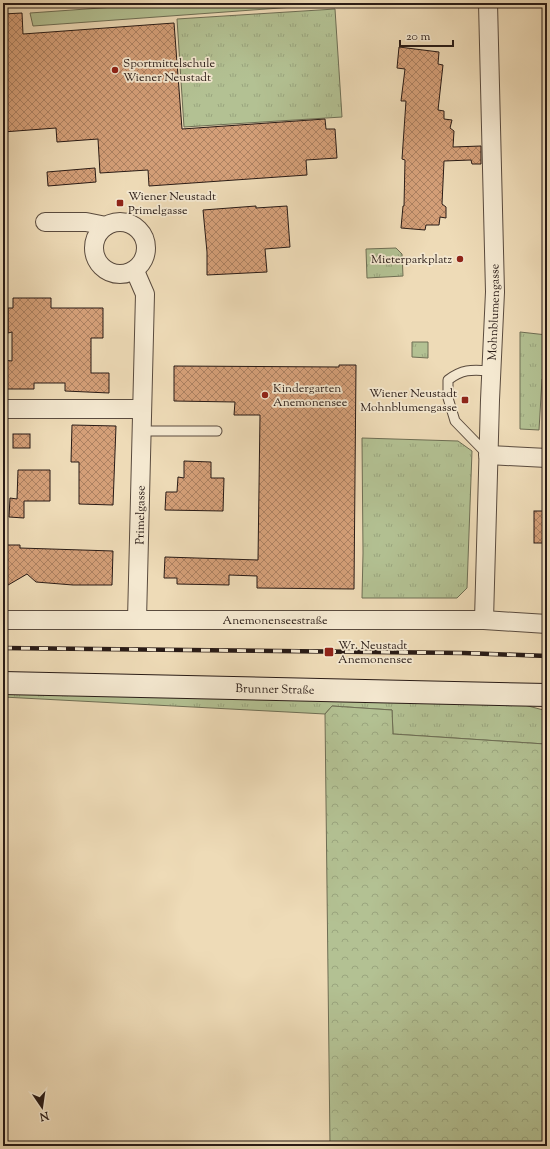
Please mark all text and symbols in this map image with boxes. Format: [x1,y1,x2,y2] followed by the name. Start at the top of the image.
[400,22,453,48] scale bar
[406,28,431,46] text: 20 m
[123,55,215,87] place label: Sportmittelschule Wiener Neustadt
[110,65,120,75] marker: Sportmittelschule Wiener Neustadt
[128,188,216,220] place label: Wiener Neustadt Primelgasse
[115,198,125,208] marker: Wiener Neustadt Primelgasse
[371,251,452,269] place label: Mieterparkplatz
[455,254,465,264] marker: Mieterparkplatz
[484,263,505,361] street label: Mohnblumengasse
[273,380,348,412] place label: Kindergarten Anemonensee
[360,385,457,417] place label: Wiener Neustadt Mohnblumengasse
[260,390,270,400] marker: Kindergarten Anemonensee
[460,395,470,405] marker: Wiener Neustadt Mohnblumengasse
[131,485,151,545] street label: Primelgasse
[222,612,328,630] street label: Anemonenseestraße
[338,637,413,669] place label: Wr. Neustadt Anemonensee
[323,646,335,658] marker: Wr. Neustadt Anemonensee
[235,680,315,700] street label: Brunner Straße
[22,1087,62,1127] north arrow
[38,1107,51,1125] text: N

